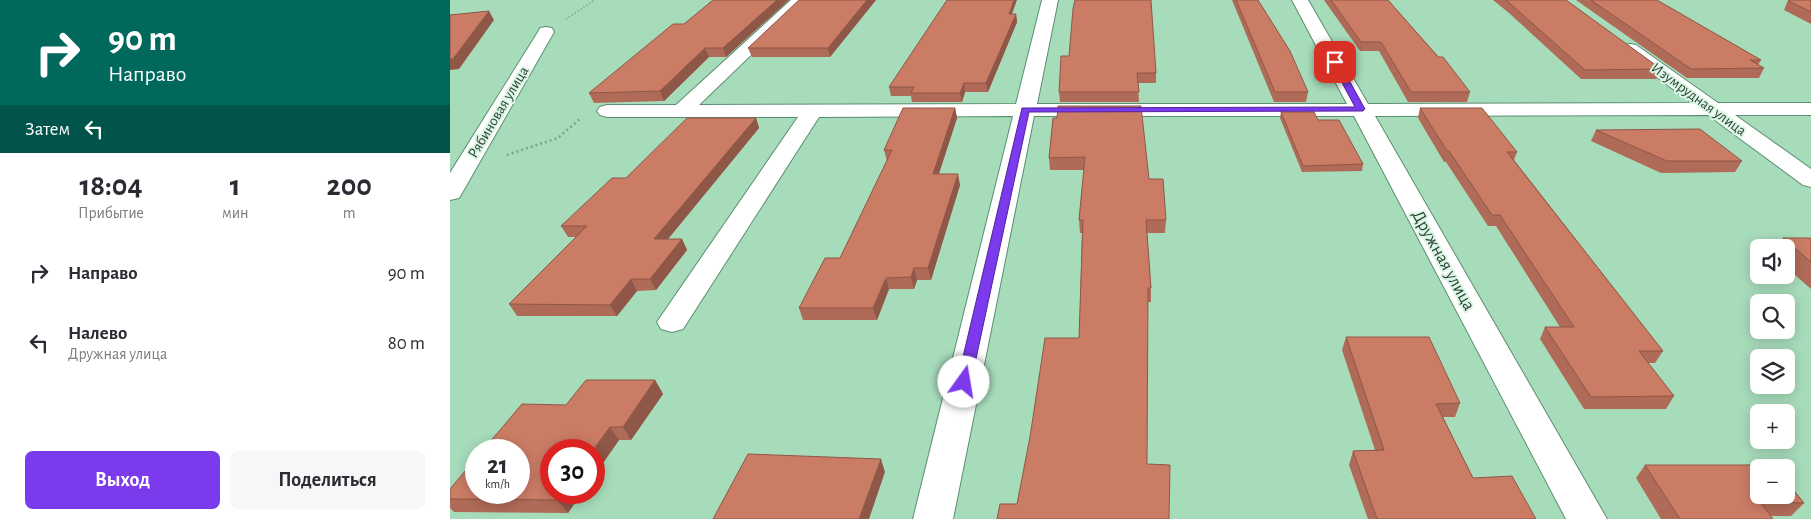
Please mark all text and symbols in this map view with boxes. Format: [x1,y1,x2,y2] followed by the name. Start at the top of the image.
[25,20,90,85] icon: right
[108,22,177,57] text: 90 m
[1314,41,1356,83] pin
[1321,48,1349,76] icon: arrive
[1649,60,1749,139] street label: Изумрудная улица
[108,63,186,85] text: Направо
[465,64,532,161] street label: Рябиновая улица
[80,115,108,143] icon: left
[25,120,70,139] text: Затем
[79,171,143,201] text: 18:04
[230,171,241,201] text: 1
[327,171,372,201] text: 200
[78,205,144,221] text: Прибытие
[222,205,249,221] text: мин
[343,205,356,221] text: m
[1408,207,1478,314] street label: Дружная улица
[1750,239,1795,504] map controls
[1750,239,1795,284] button: sound
[25,259,53,287] icon: right
[68,264,138,283] text: Направо
[388,264,425,283] text: 90 m
[1750,294,1795,339] button: search
[68,324,127,343] text: Налево
[25,329,53,357] icon: left
[388,334,425,353] text: 80 m
[68,346,167,362] text: Дружная улица
[1750,349,1795,394] button: layers
[937,355,989,407] position arrow
[1750,404,1795,449] button: +
[540,439,605,504] speed limit sign: 30
[25,451,220,509] button: Выход
[230,451,425,509] button: Поделиться
[487,453,508,478] text: 21
[1750,459,1795,504] button: −
[485,478,510,490] text: km/h

